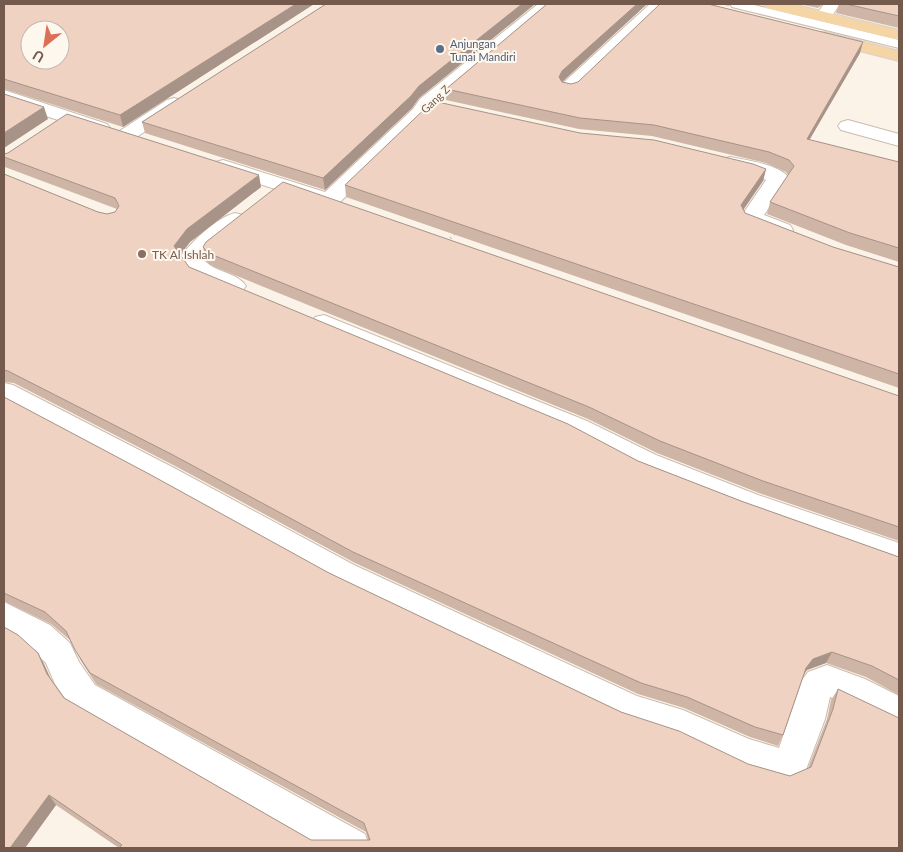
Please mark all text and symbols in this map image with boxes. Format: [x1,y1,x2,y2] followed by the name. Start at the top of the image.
[20,20,70,70] north arrow
[450,37,516,63] place label: Anjungan Tunai Mandiri
[434,43,446,55] marker: Anjungan Tunai Mandiri
[29,47,47,67] text: U
[418,82,452,116] street label: Gang Z
[152,247,214,262] place label: TK Al Ishlah
[136,248,148,260] marker: TK Al Ishlah

